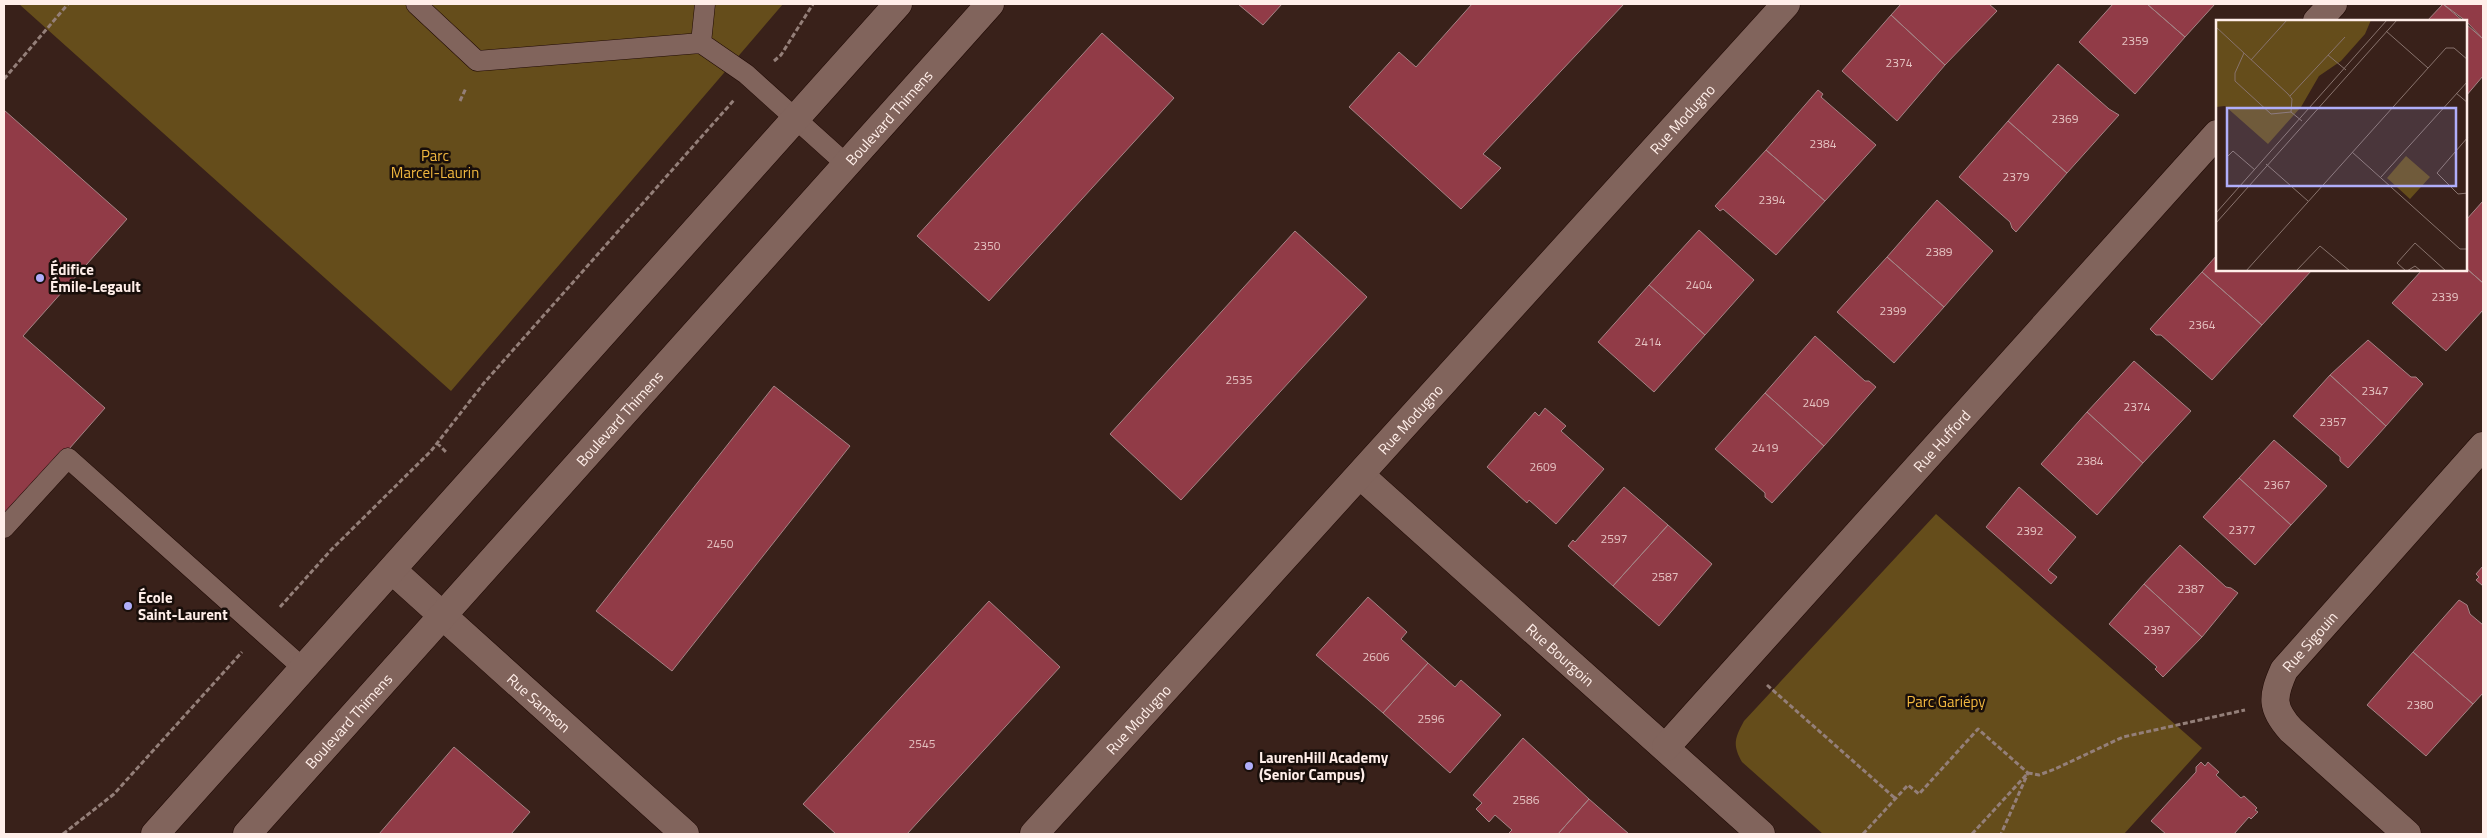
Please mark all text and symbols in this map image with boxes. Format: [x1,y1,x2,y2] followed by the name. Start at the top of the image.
[2216,20,2467,271] inset map
[2122,31,2149,50] house number: 2359
[1886,53,1913,72] house number: 2374
[840,64,938,170] street label: Boulevard Thimens
[1644,78,1720,159] street label: Rue Modugno
[2052,109,2079,128] house number: 2369
[1810,134,1837,153] house number: 2384
[391,144,479,184] park label: Parc Marcel-Laurin
[2003,167,2030,186] house number: 2379
[1759,190,1786,209] house number: 2394
[974,236,1001,255] house number: 2350
[1926,242,1953,261] house number: 2389
[50,258,141,298] place label: Édifice Émile-Legault
[34,272,46,284] marker: Édifice Émile-Legault
[1686,275,1713,294] house number: 2404
[2432,287,2459,306] house number: 2339
[1880,301,1907,320] house number: 2399
[2189,315,2216,334] house number: 2364
[1635,332,1662,351] house number: 2414
[570,365,668,471] street label: Boulevard Thimens
[1226,370,1253,389] house number: 2535
[1372,379,1448,459] street label: Rue Modugno
[2362,381,2388,400] house number: 2347
[1803,393,1830,412] house number: 2409
[2124,397,2151,416] house number: 2374
[1907,404,1976,477] street label: Rue Hufford
[2320,412,2346,431] house number: 2357
[1752,438,1779,457] house number: 2419
[2077,451,2104,470] house number: 2384
[1530,457,1557,476] house number: 2609
[2264,475,2290,494] house number: 2367
[2229,520,2255,539] house number: 2377
[2017,521,2043,540] house number: 2392
[1601,529,1627,548] house number: 2597
[707,534,734,553] house number: 2450
[1652,567,1678,586] house number: 2587
[2178,579,2204,598] house number: 2387
[138,586,228,626] place label: École Saint-Laurent
[122,600,134,612] marker: École Saint-Laurent
[2276,606,2343,677] street label: Rue Sigouin
[1521,617,1600,691] street label: Rue Bourgoin
[2144,620,2170,639] house number: 2397
[1363,647,1390,666] house number: 2606
[502,667,576,738] street label: Rue Samson
[299,668,397,774] street label: Boulevard Thimens
[1100,679,1176,760] street label: Rue Modugno
[1906,690,1986,713] park label: Parc Gariépy
[2407,695,2434,714] house number: 2380
[1418,709,1445,728] house number: 2596
[909,734,936,753] house number: 2545
[1259,746,1389,786] place label: LaurenHill Academy (Senior Campus)
[1243,760,1255,772] marker: LaurenHill Academy (Senior Campus)
[1513,790,1540,809] house number: 2586

